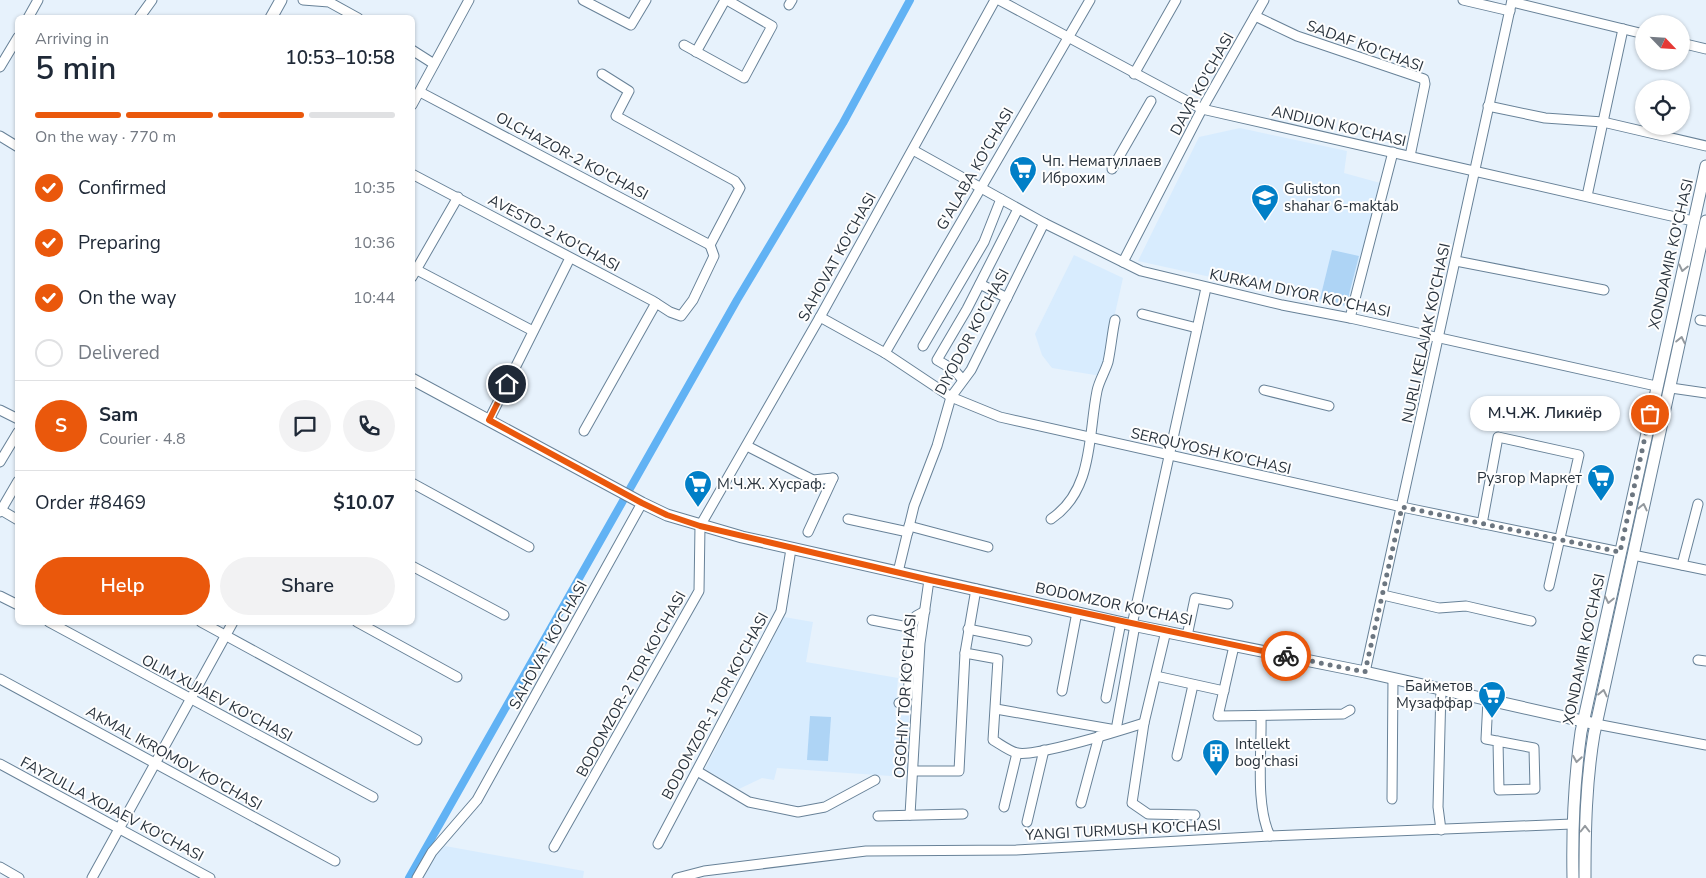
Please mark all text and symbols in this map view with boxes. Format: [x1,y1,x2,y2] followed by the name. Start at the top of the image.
[1635,15,1690,70] north arrow
[1635,15,1690,135] map controls
[1304,16,1426,76] street label: SADAF KO'CHASI
[35,28,109,50] text: Arriving in
[1166,29,1238,139] street label: DAVR KO'CHASI
[285,45,395,71] text: 10:53–10:58
[35,47,117,90] text: 5 min
[1635,80,1690,135] button: locate
[1270,101,1408,151] street label: ANDIJON KO'CHASI
[932,104,1018,234] street label: G'ALABA KO'CHASI
[492,107,652,205] street label: OLCHAZOR-2 KO'CHASI
[35,126,176,148] text: On the way · 770 m
[1042,151,1161,188] place label: Чп. Нематуллаев Иброхим
[1008,155,1038,194] supermarket icon: Чп. Нематуллаев Иброхим
[35,174,63,202] icon: check
[78,175,166,201] text: Confirmed
[353,177,395,199] text: 10:35
[1644,177,1698,331] street label: XONDAMIR KO'CHASI
[1284,179,1399,216] place label: Guliston shahar 6-maktab
[1250,183,1280,222] school or university icon: Guliston shahar 6-maktab
[793,189,881,325] street label: SAHOVAT KO'CHASI
[485,190,623,276] street label: AVESTO-2 KO'CHASI
[35,229,63,257] icon: check
[78,230,161,256] text: Preparing
[353,232,395,254] text: 10:36
[1397,241,1455,425] street label: NURLI KELAJAK KO'CHASI
[1208,264,1392,322] street label: KURKAM DIYOR KO'CHASI
[1678,264,1689,273] one-way arrow
[930,265,1014,399] street label: DIYODOR KO'CHASI
[35,284,63,312] icon: check
[78,285,176,311] text: On the way
[353,287,395,309] text: 10:44
[1675,336,1686,344] one-way arrow
[78,340,160,366] text: Delivered
[486,363,528,405] pin
[493,370,521,398] icon: home
[1629,393,1671,435] pin
[1470,396,1620,432] callout: М.Ч.Ж. Ликиёр
[279,400,331,452] button: chat
[343,400,395,452] button: phone
[1636,400,1664,428] icon: bag
[99,402,138,428] text: Sam
[1488,402,1602,424] text: М.Ч.Ж. Ликиёр
[55,413,67,439] text: S
[1129,423,1293,479] street label: SERQUYOSH KO'CHASI
[99,428,185,450] text: Courier · 4.8
[1586,463,1616,502] supermarket icon: Рузгор Маркет
[1477,468,1582,488] place label: Рузгор Маркет
[683,469,713,508] supermarket icon: М.Ч.Ж. Хусраф.
[717,474,825,494] place label: М.Ч.Ж. Хусраф.
[35,490,146,516] text: Order #8469
[333,490,395,516] text: $10.07
[1637,503,1648,512] one-way arrow
[35,557,210,615] button: Help
[220,557,395,615] button: Share
[1558,572,1610,726] street label: XONDAMIR KO'CHASI
[504,577,592,713] street label: SAHOVAT KO'CHASI
[1034,578,1194,630] street label: BODOMZOR KO'CHASI
[572,588,690,780] street label: BODOMZOR-2 TOR KO'CHASI
[1604,595,1615,604] one-way arrow
[657,609,773,803] street label: BODOMZOR-1 TOR KO'CHASI
[889,613,921,779] street label: OGOHIY TOR KO'CHASI
[1261,631,1311,681] courier
[1272,642,1300,670] icon: bike
[138,650,296,746] street label: OLIM XUJAEV KO'CHASI
[1396,676,1473,713] place label: Байметов Музаффар
[1477,680,1507,719] supermarket icon: Байметов Музаффар
[1597,688,1608,697] one-way arrow
[82,701,266,815] street label: AKMAL IKROMOV KO'CHASI
[1235,734,1298,771] place label: Intellekt bog'chasi
[1201,738,1231,777] building icon: Intellekt bog'chasi
[17,752,207,866] street label: FAYZULLA XOJAEV KO'CHASI
[1573,755,1583,763] one-way arrow
[1024,815,1221,845] street label: YANGI TURMUSH KO'CHASI
[1580,825,1590,833] one-way arrow

